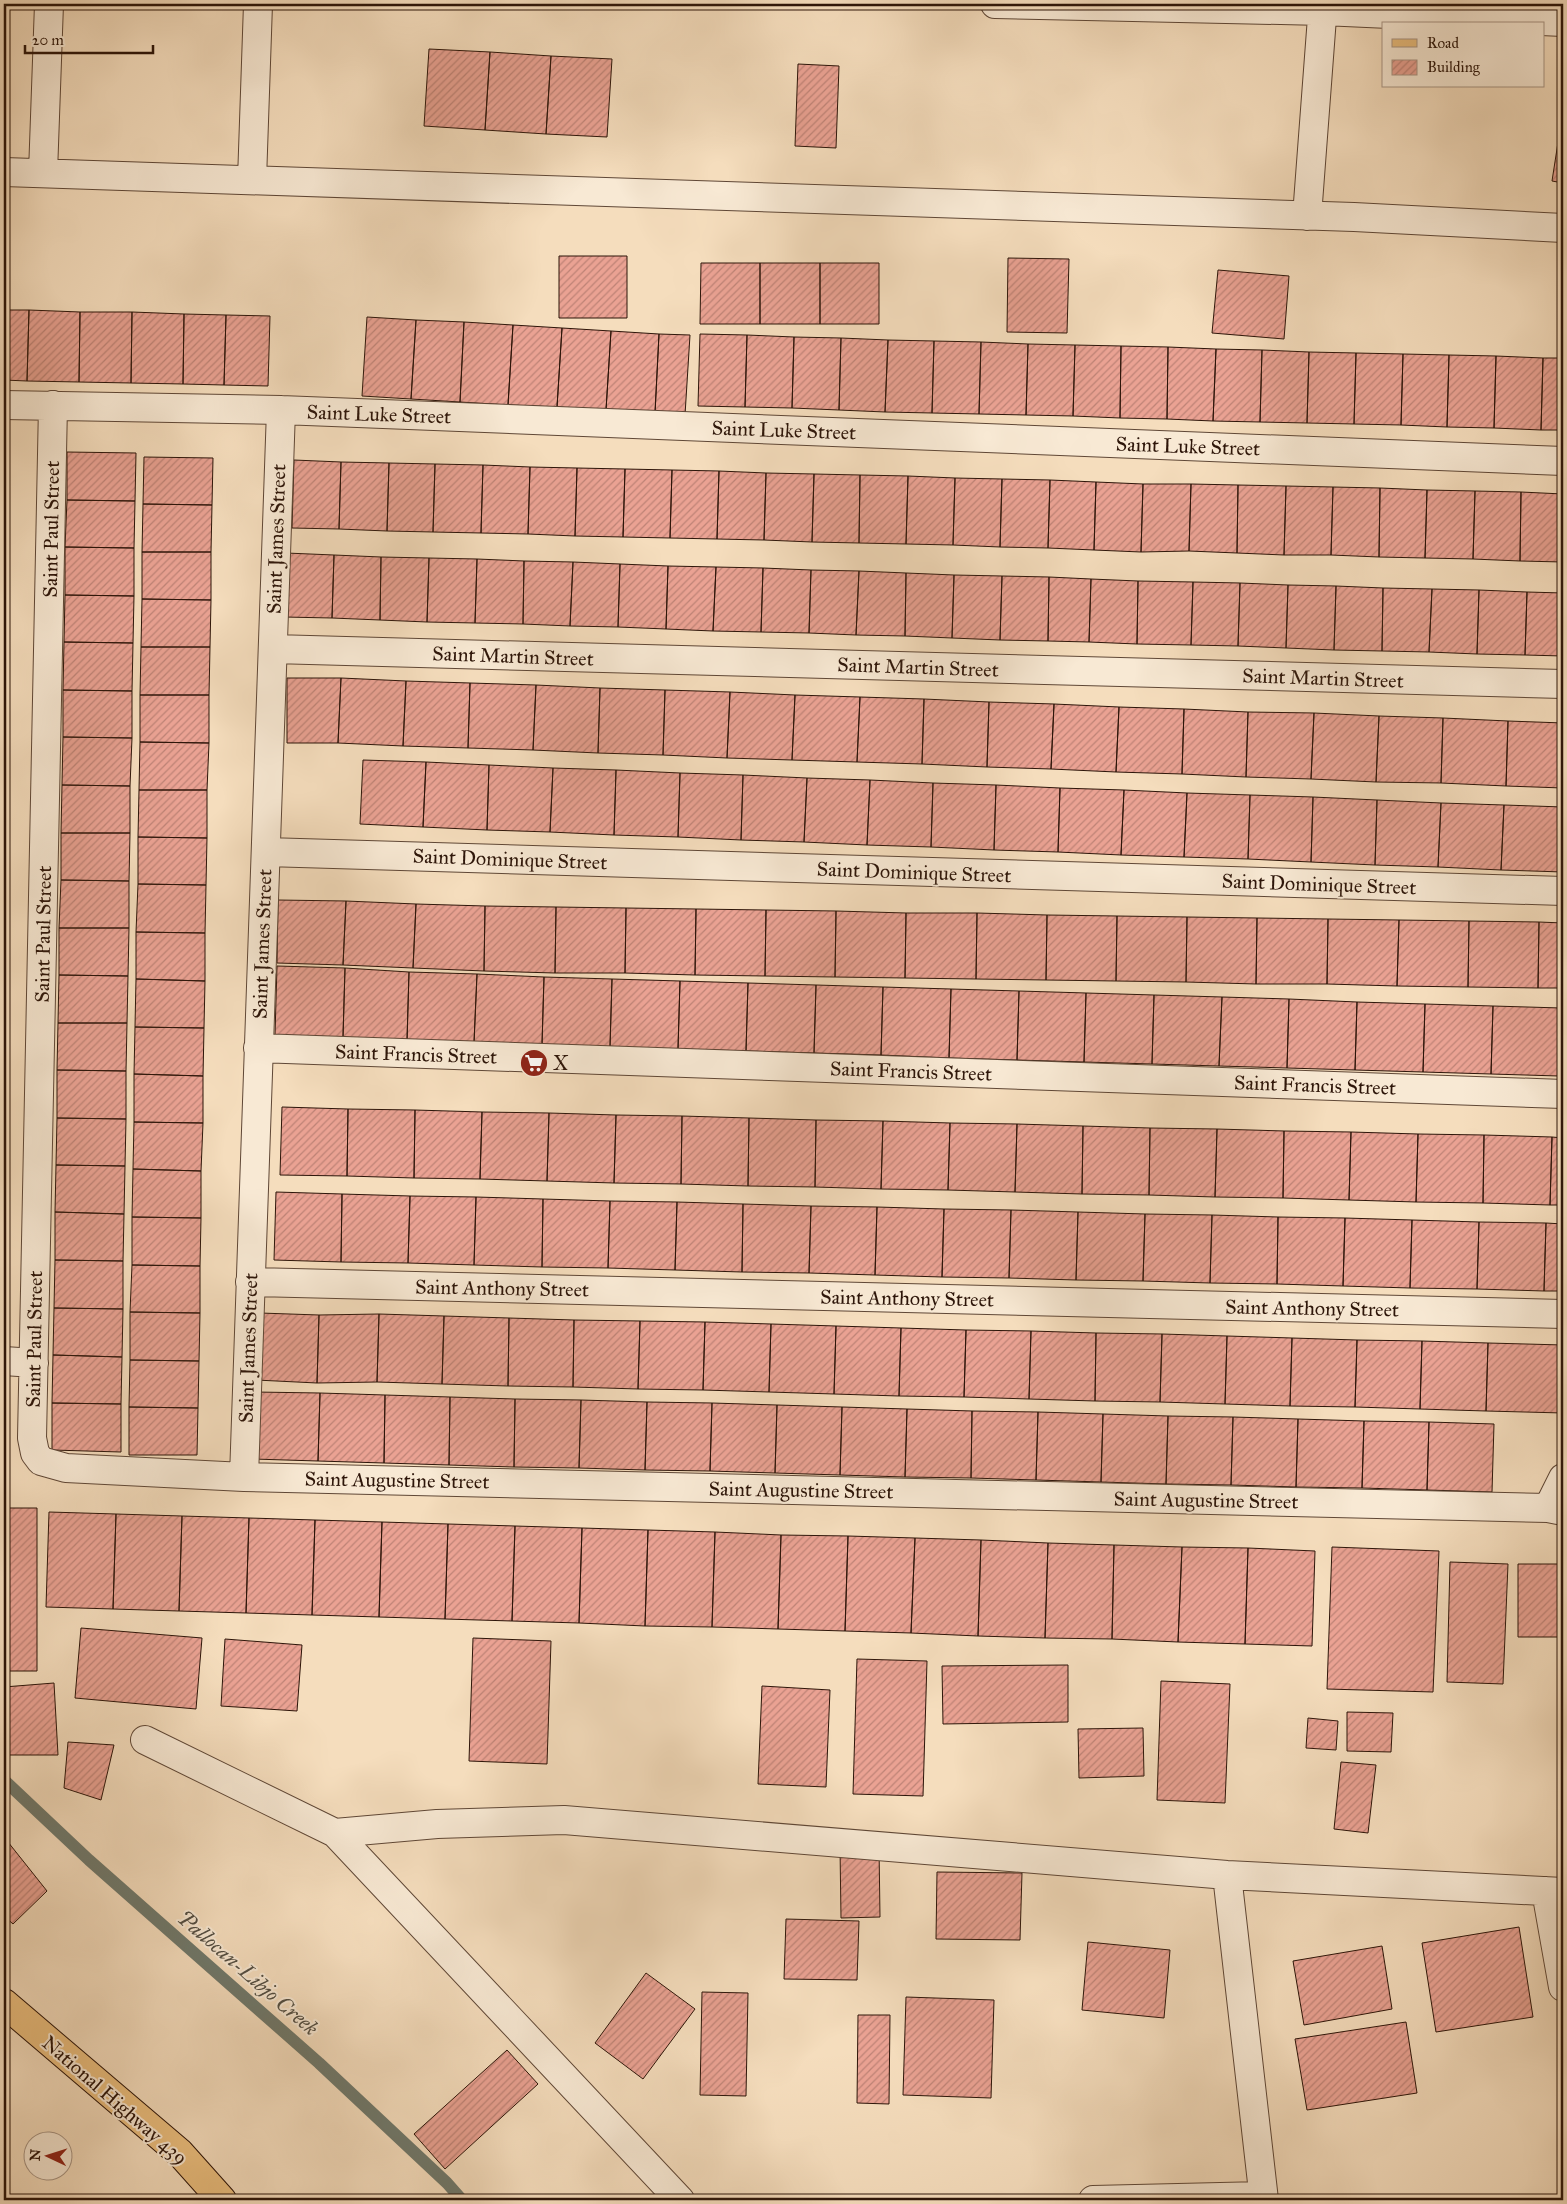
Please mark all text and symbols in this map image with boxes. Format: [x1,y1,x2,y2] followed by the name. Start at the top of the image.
[25,22,152,54] scale bar
[1382,22,1544,88] legend
[32,31,64,49] text: 20 m
[1427,34,1459,52] text: Road
[1427,58,1481,76] text: Building
[306,399,452,429] street label: Saint Luke Street
[711,415,857,445] street label: Saint Luke Street
[1115,431,1261,461] street label: Saint Luke Street
[38,460,64,598] street label: Saint Paul Street
[261,464,292,614] street label: Saint James Street
[432,641,594,671] street label: Saint Martin Street
[837,652,999,682] street label: Saint Martin Street
[1242,663,1404,693] street label: Saint Martin Street
[412,844,608,875] street label: Saint Dominique Street
[816,857,1012,888] street label: Saint Dominique Street
[30,865,56,1003] street label: Saint Paul Street
[247,869,278,1019] street label: Saint James Street
[1221,869,1417,900] street label: Saint Dominique Street
[335,1039,497,1069] street label: Saint Francis Street
[519,1048,549,1078] supermarket icon: X
[553,1051,569,1075] place label: X
[830,1056,992,1086] street label: Saint Francis Street
[1234,1070,1396,1100] street label: Saint Francis Street
[21,1270,47,1408] street label: Saint Paul Street
[233,1273,264,1423] street label: Saint James Street
[415,1274,589,1302] street label: Saint Anthony Street
[820,1284,994,1312] street label: Saint Anthony Street
[1225,1294,1399,1322] street label: Saint Anthony Street
[304,1466,490,1495] street label: Saint Augustine Street
[708,1476,894,1505] street label: Saint Augustine Street
[1113,1486,1299,1515] street label: Saint Augustine Street
[172,1905,324,2042] water label: Pallocan-Libjo Creek
[37,2030,192,2170] street label: National Highway 439
[22,2132,72,2182] north arrow
[27,2148,44,2162] text: N

